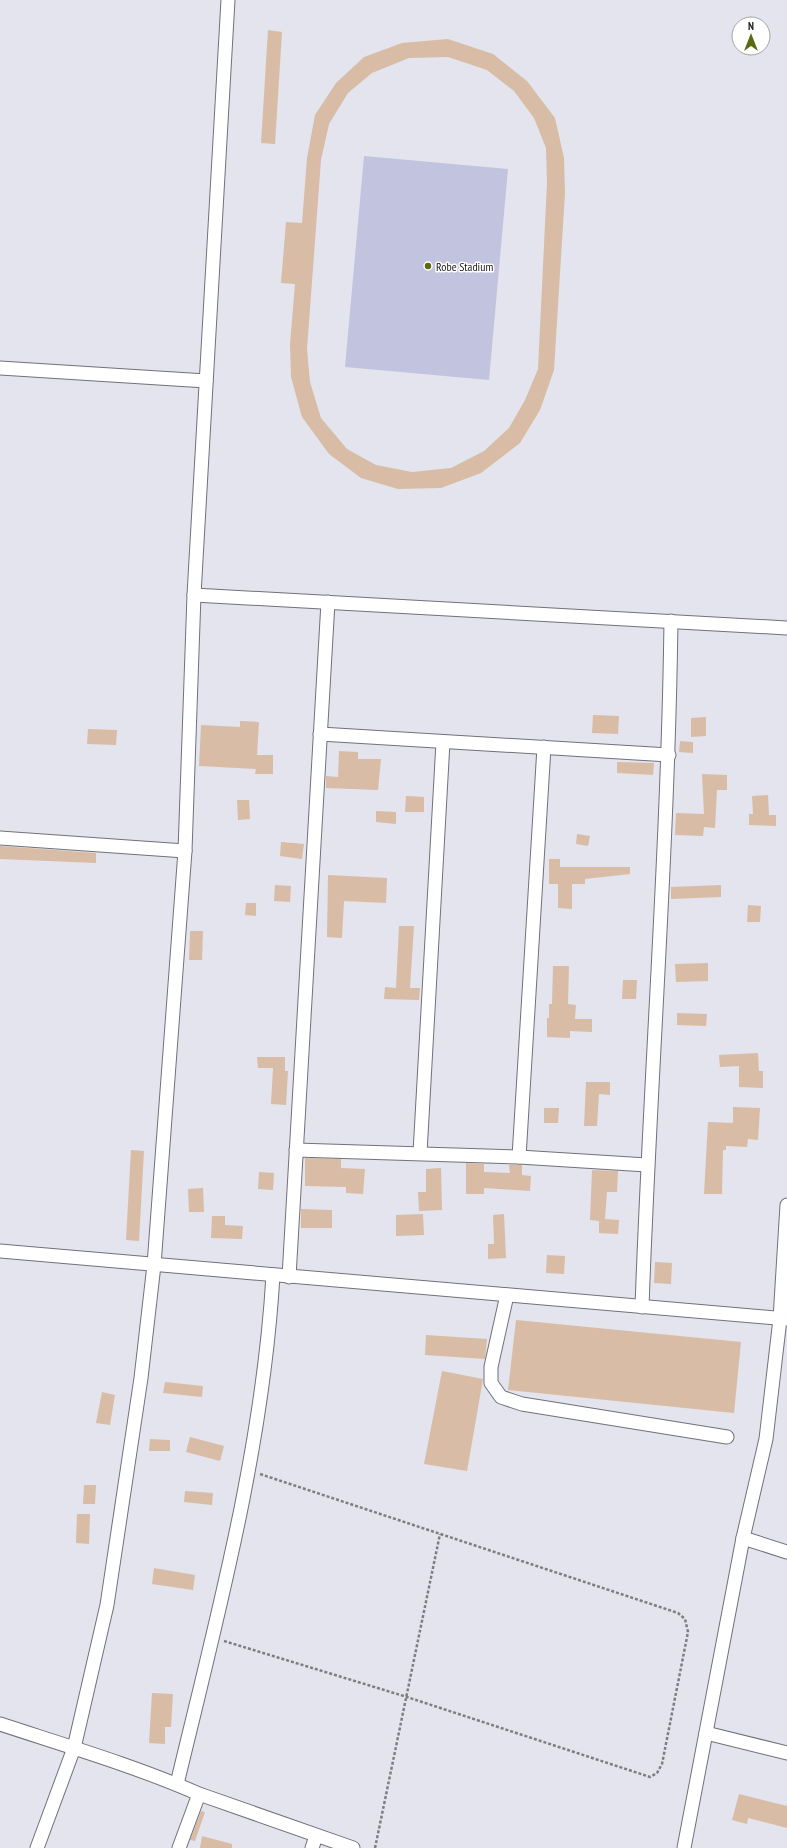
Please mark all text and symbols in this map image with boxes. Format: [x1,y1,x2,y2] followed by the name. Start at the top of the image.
[731,16,771,56] north arrow
[748,19,754,33] text: N
[436,259,493,274] place label: Robe Stadium
[423,261,433,271] marker: Robe Stadium

